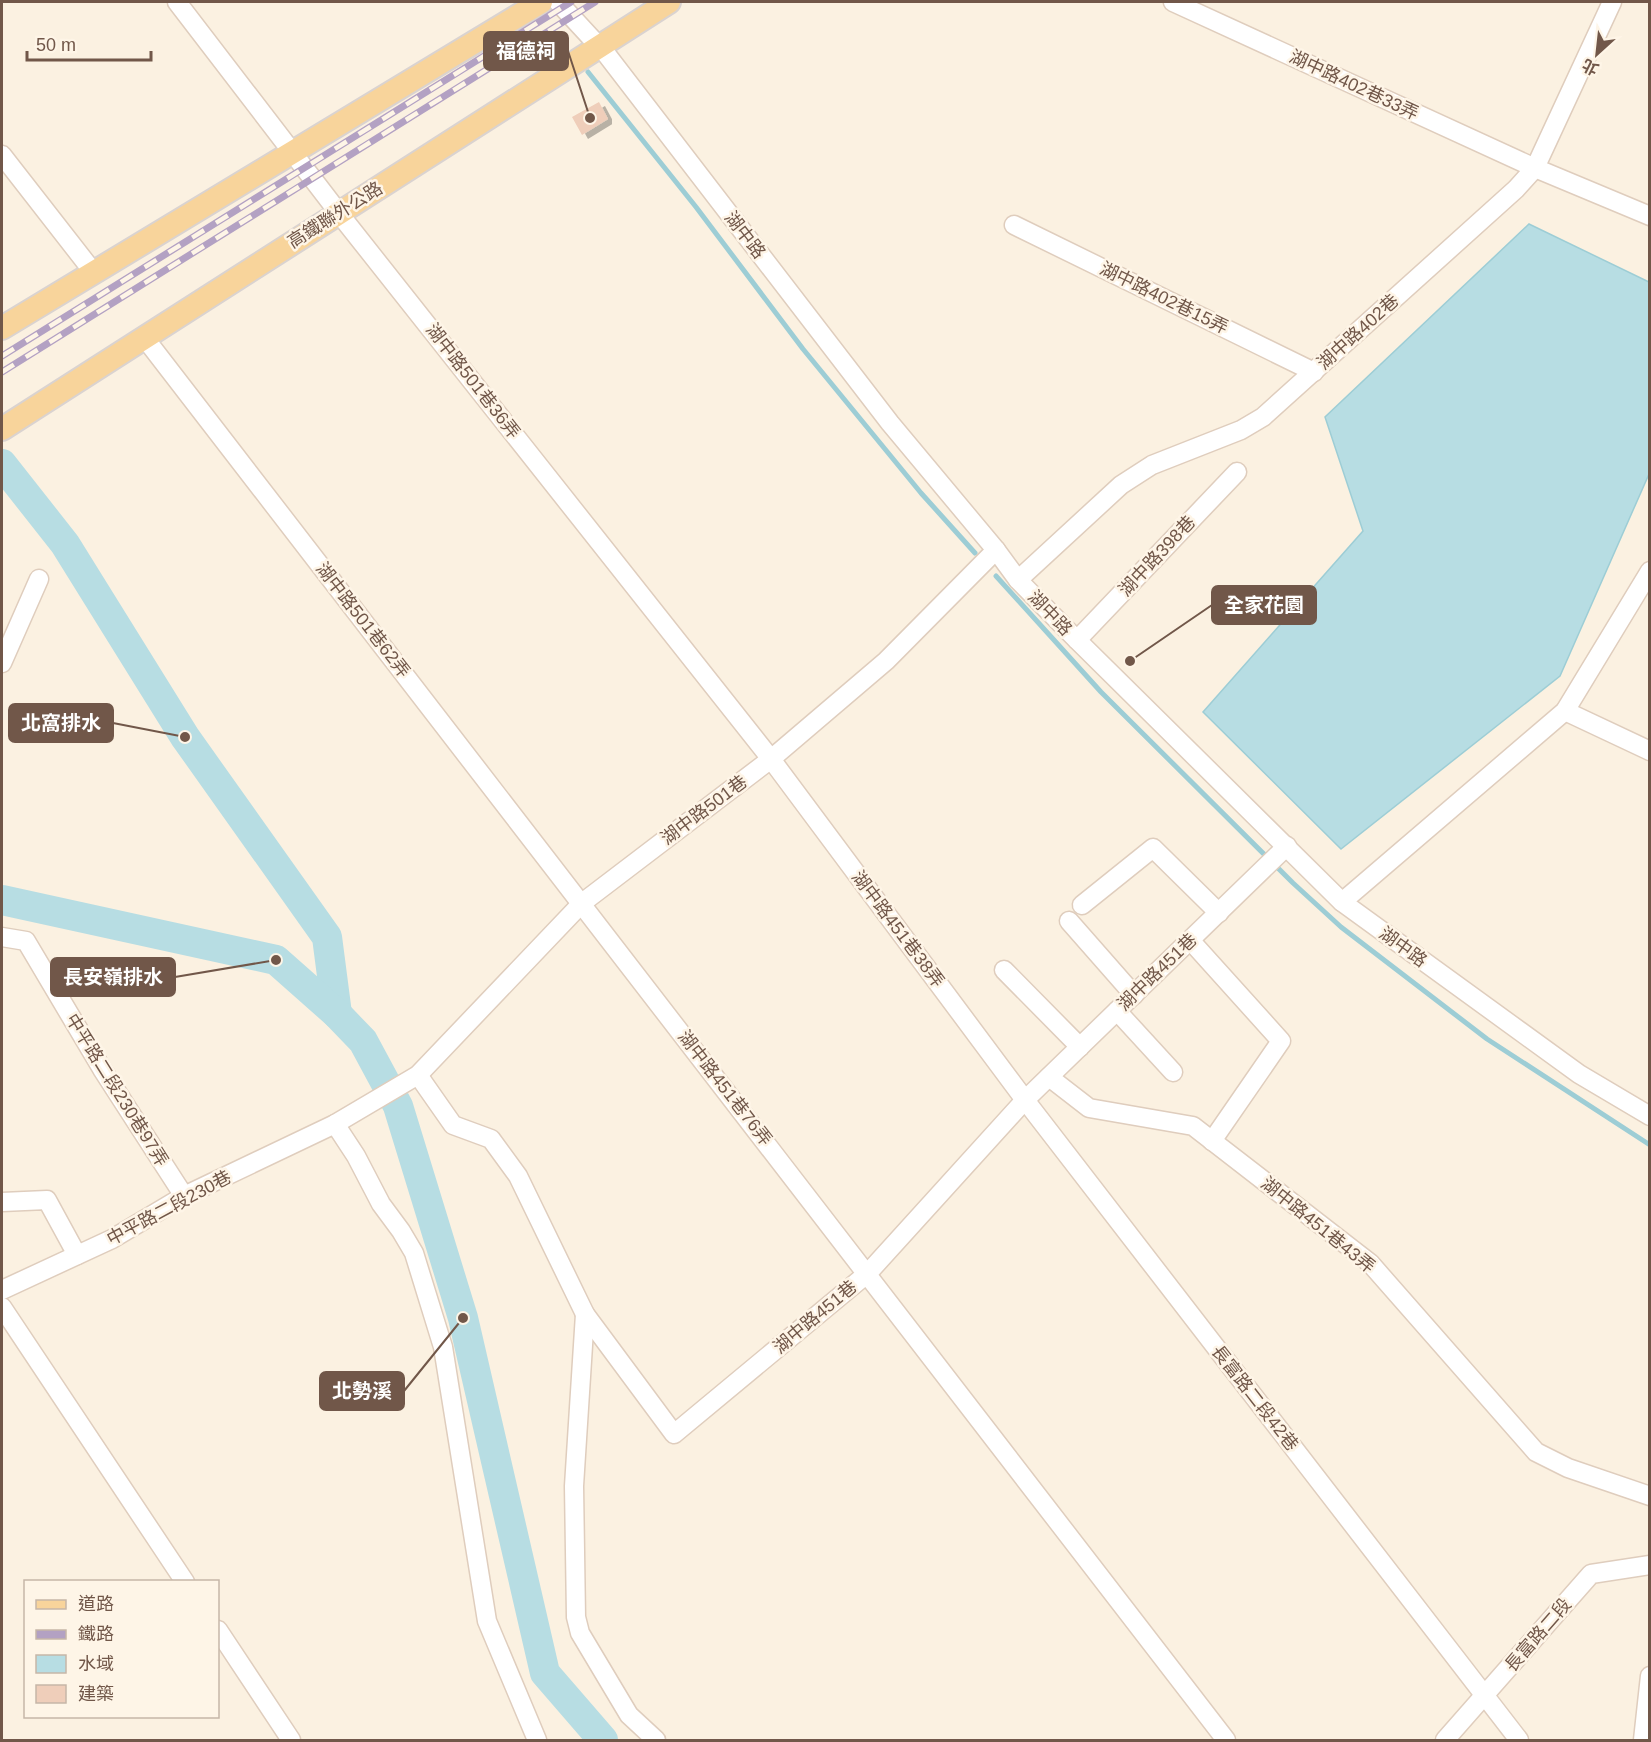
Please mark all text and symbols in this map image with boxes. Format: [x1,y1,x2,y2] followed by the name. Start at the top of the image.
[27,24,152,62] scale bar
[1567,24,1627,84] north arrow
[484,32,568,70] callout: 福德祠
[36,35,76,55] text: 50 m
[496,40,556,62] text: 福德祠
[1286,46,1422,124] street label: 湖中路402巷33弄
[1579,56,1601,78] text: 北
[284,178,386,252] street label: 高鐵聯外公路
[720,208,770,262] street label: 湖中路
[1097,258,1231,338] street label: 湖中路402巷15弄
[1313,290,1403,374] street label: 湖中路402巷
[422,320,524,442] street label: 湖中路501巷36弄
[1115,512,1199,600] street label: 湖中路398巷
[312,559,414,681] street label: 湖中路501巷62弄
[1212,586,1316,624] callout: 全家花園
[1024,587,1076,639] street label: 湖中路
[1224,594,1304,616] text: 全家花園
[9,704,113,742] callout: 北窩排水
[21,712,101,734] text: 北窩排水
[657,771,751,849] street label: 湖中路501巷
[848,867,948,991] street label: 湖中路451巷38弄
[1375,923,1431,971] street label: 湖中路
[1113,929,1201,1015] street label: 湖中路451巷
[51,958,175,996] callout: 長安嶺排水
[63,966,163,988] text: 長安嶺排水
[62,1010,172,1170] street label: 中平路二段230巷97弄
[674,1027,776,1149] street label: 湖中路451巷76弄
[103,1167,235,1249] street label: 中平路二段230巷
[1257,1173,1379,1277] street label: 湖中路451巷43弄
[769,1277,861,1357] street label: 湖中路451巷
[1208,1341,1302,1455] street label: 長富路二段42巷
[320,1372,404,1410] callout: 北勢溪
[332,1380,392,1402] text: 北勢溪
[24,1580,219,1718] legend
[78,1594,114,1614] text: 道路
[1501,1594,1575,1676] street label: 長富路二段
[78,1624,114,1644] text: 鐵路
[78,1654,114,1674] text: 水域
[78,1684,114,1704] text: 建築

